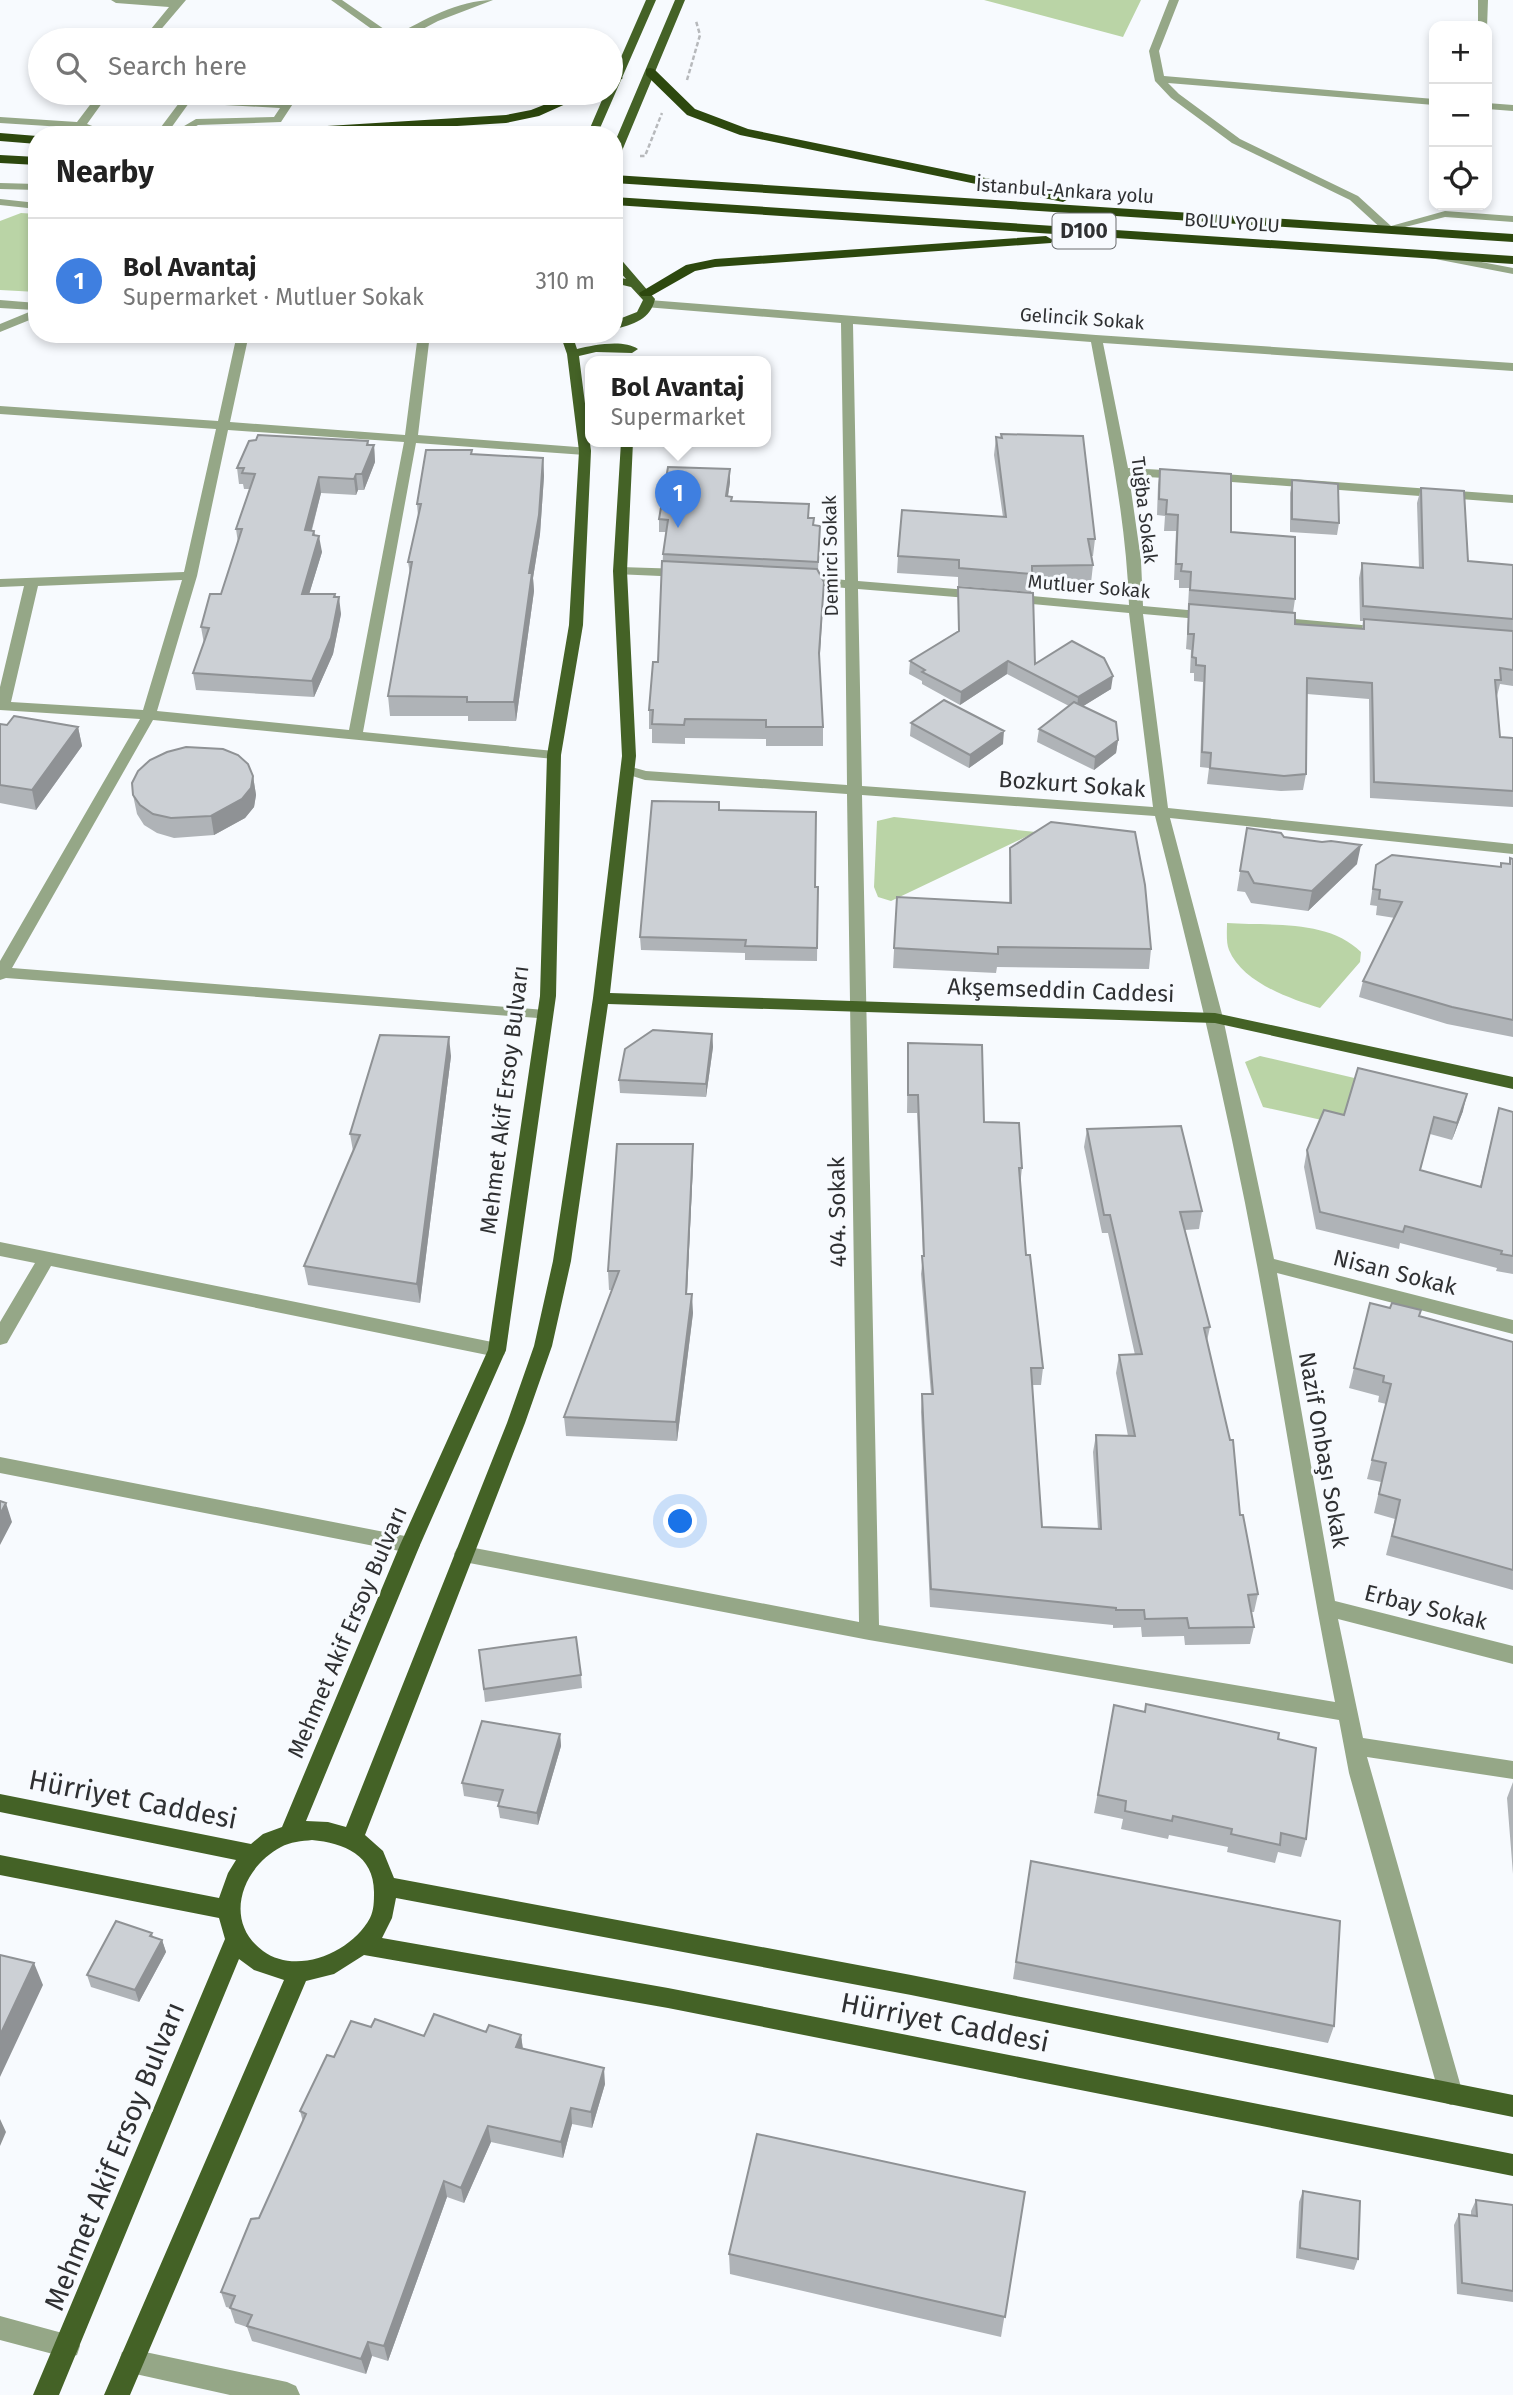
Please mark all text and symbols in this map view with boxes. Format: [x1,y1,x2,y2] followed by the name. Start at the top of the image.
[1429,21,1492,210] map controls
[1429,21,1492,84] button: +
[28,28,623,105] search box
[52,48,90,86] icon: search
[108,51,247,82] text: Search here
[1429,84,1492,147] button: −
[1429,147,1492,210] button: locate
[56,154,154,190] text: Nearby
[975,173,1155,208] street label: İstanbul-Ankara yolu
[1183,208,1281,237] street label: BOLU YOLU
[1052,214,1116,248] road number: D100
[123,252,256,283] text: Bol Avantaj
[74,267,84,295] text: 1
[535,267,595,295] text: 310 m
[123,283,424,311] text: Supermarket · Mutluer Sokak
[1019,303,1145,334] street label: Gelincik Sokak
[585,356,771,447] popup
[611,372,744,403] text: Bol Avantaj
[611,403,745,431] text: Supermarket
[1127,455,1162,565] street label: Tuğba Sokak
[655,470,701,528] pin: 1
[818,495,843,617] street label: Demirci Sokak
[1027,570,1151,603] street label: Mutluer Sokak
[998,765,1147,803] street label: Bozkurt Sokak
[474,964,534,1236] street label: Mehmet Akif Ersoy Bulvarı
[947,972,1175,1008] street label: Akşemseddin Caddesi
[822,1156,852,1268] street label: 404. Sokak
[1330,1243,1460,1301] street label: Nisan Sokak
[1293,1350,1355,1550] street label: Nazif Onbaşı Sokak
[281,1502,413,1762] street label: Mehmet Akif Ersoy Bulvarı
[663,1504,697,1538] your location
[1362,1578,1491,1636] street label: Erbay Sokak
[26,1763,240,1836] street label: Hürriyet Caddesi
[838,1986,1052,2059] street label: Hürriyet Caddesi
[37,1997,191,2315] street label: Mehmet Akif Ersoy Bulvarı

